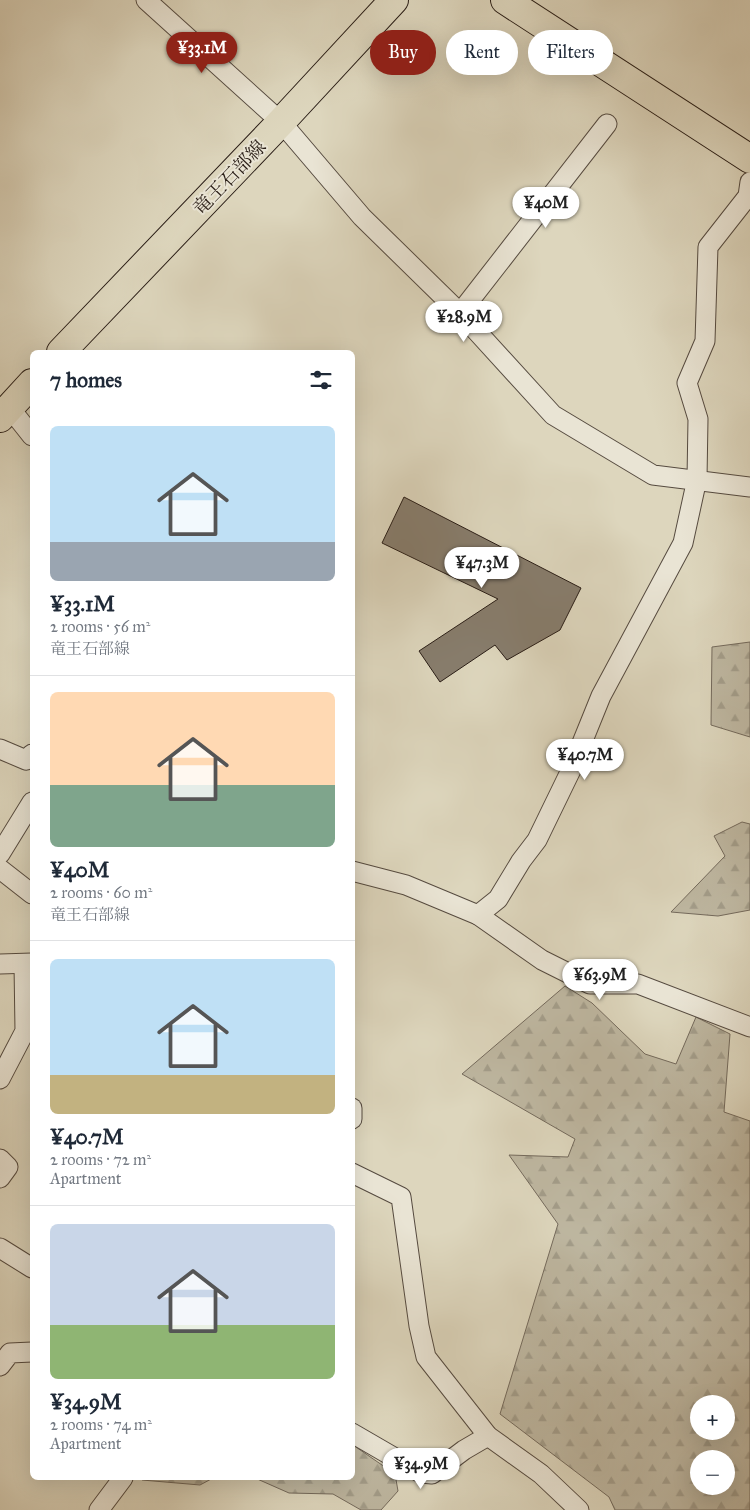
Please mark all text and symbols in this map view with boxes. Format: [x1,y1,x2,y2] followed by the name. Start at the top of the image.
[370,30,436,75] chip: Buy
[446,30,518,75] chip: Rent
[528,30,613,75] chip: Filters
[161,32,243,74] pin: ¥33.1M
[177,38,227,57] text: ¥33.1M
[188,135,271,220] street label: 竜王石部線
[516,186,576,229] pin: ¥40M
[523,193,569,212] text: ¥40M
[423,300,505,343] pin: ¥28.9M
[436,307,492,326] text: ¥28.9M
[307,366,335,394] icon: filters
[50,367,122,393] text: 7 homes
[148,459,238,549] icon: home
[441,546,523,589] pin: ¥47.3M
[455,553,509,572] text: ¥47.3M
[50,591,115,617] text: ¥33.1M
[50,617,150,636] text: 2 rooms · 56 m²
[50,639,130,658] text: 竜王石部線
[148,724,238,814] icon: home
[544,738,626,781] pin: ¥40.7M
[557,745,613,764] text: ¥40.7M
[50,857,109,883] text: ¥40M
[50,883,152,902] text: 2 rooms · 60 m²
[50,905,130,924] text: 竜王石部線
[559,958,641,1001] pin: ¥63.9M
[573,965,627,984] text: ¥63.9M
[148,991,238,1081] icon: home
[50,1124,124,1150] text: ¥40.7M
[50,1150,151,1169] text: 2 rooms · 72 m²
[50,1169,122,1188] text: Apartment
[148,1256,238,1346] icon: home
[50,1389,122,1415] text: ¥34.9M
[690,1395,735,1495] map controls
[690,1395,735,1440] button: +
[50,1415,152,1434] text: 2 rooms · 74 m²
[50,1434,122,1453] text: Apartment
[380,1448,462,1490] pin: ¥34.9M
[690,1450,735,1495] button: −
[394,1454,448,1473] text: ¥34.9M

